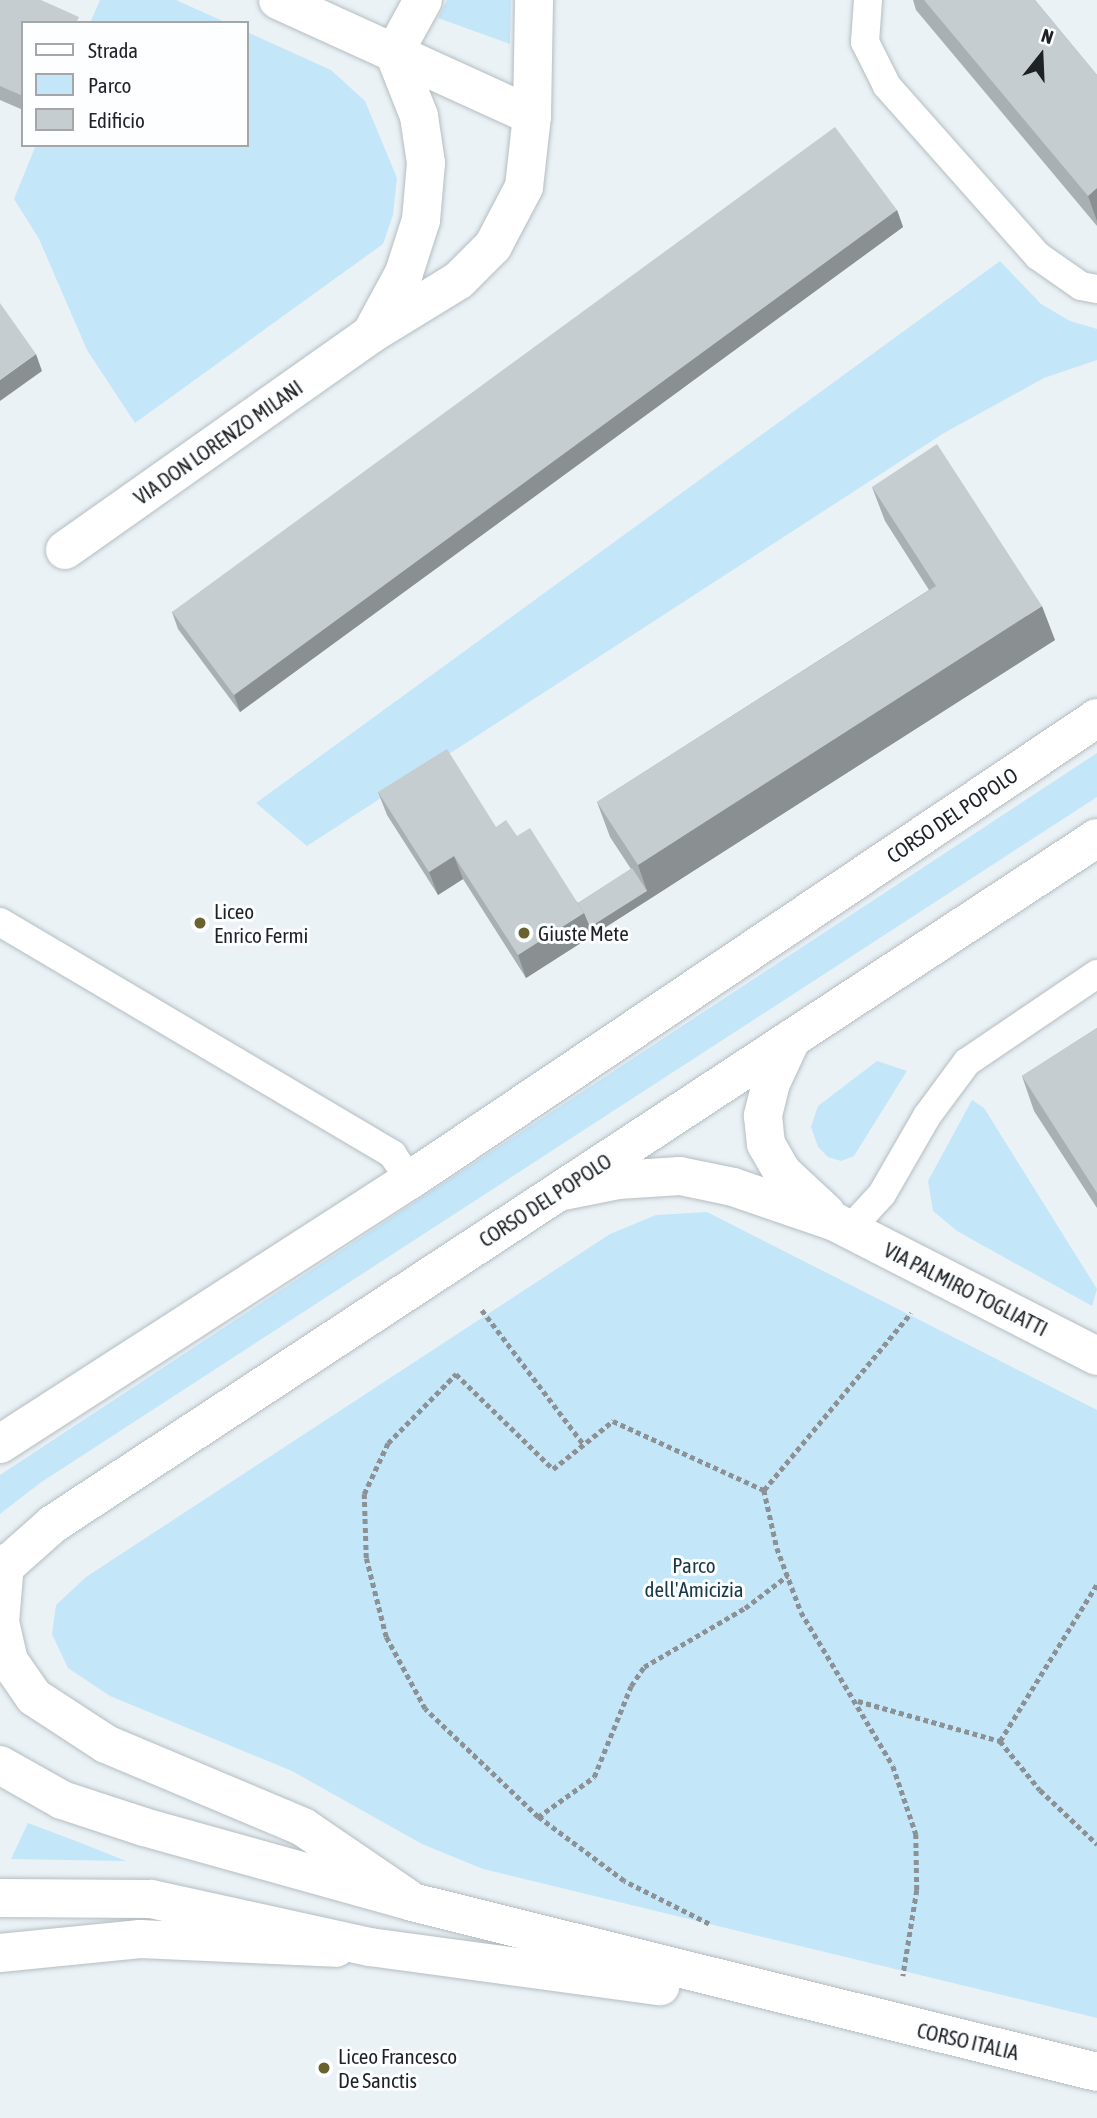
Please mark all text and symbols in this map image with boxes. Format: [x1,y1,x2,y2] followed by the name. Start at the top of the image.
[21,21,248,147] legend
[1006,21,1076,91] north arrow
[1039,24,1056,48] text: N
[88,38,138,62] text: Strada
[88,73,131,97] text: Parco
[88,108,145,132] text: Edificio
[129,374,307,510] street label: VIA DON LORENZO MILANI
[882,762,1022,868] street label: CORSO DEL POPOLO
[214,898,308,948] place label: Liceo Enrico Fermi
[192,915,208,931] marker: Liceo Enrico Fermi
[538,920,629,946] place label: Giuste Mete
[516,925,532,941] marker: Giuste Mete
[474,1148,616,1252] street label: CORSO DEL POPOLO
[880,1237,1052,1341] street label: VIA PALMIRO TOGLIATTI
[644,1552,744,1602] park label: Parco dell'Amicizia
[915,2017,1021,2065] street label: CORSO ITALIA
[338,2043,457,2093] place label: Liceo Francesco De Sanctis
[316,2060,332,2076] marker: Liceo Francesco De Sanctis

